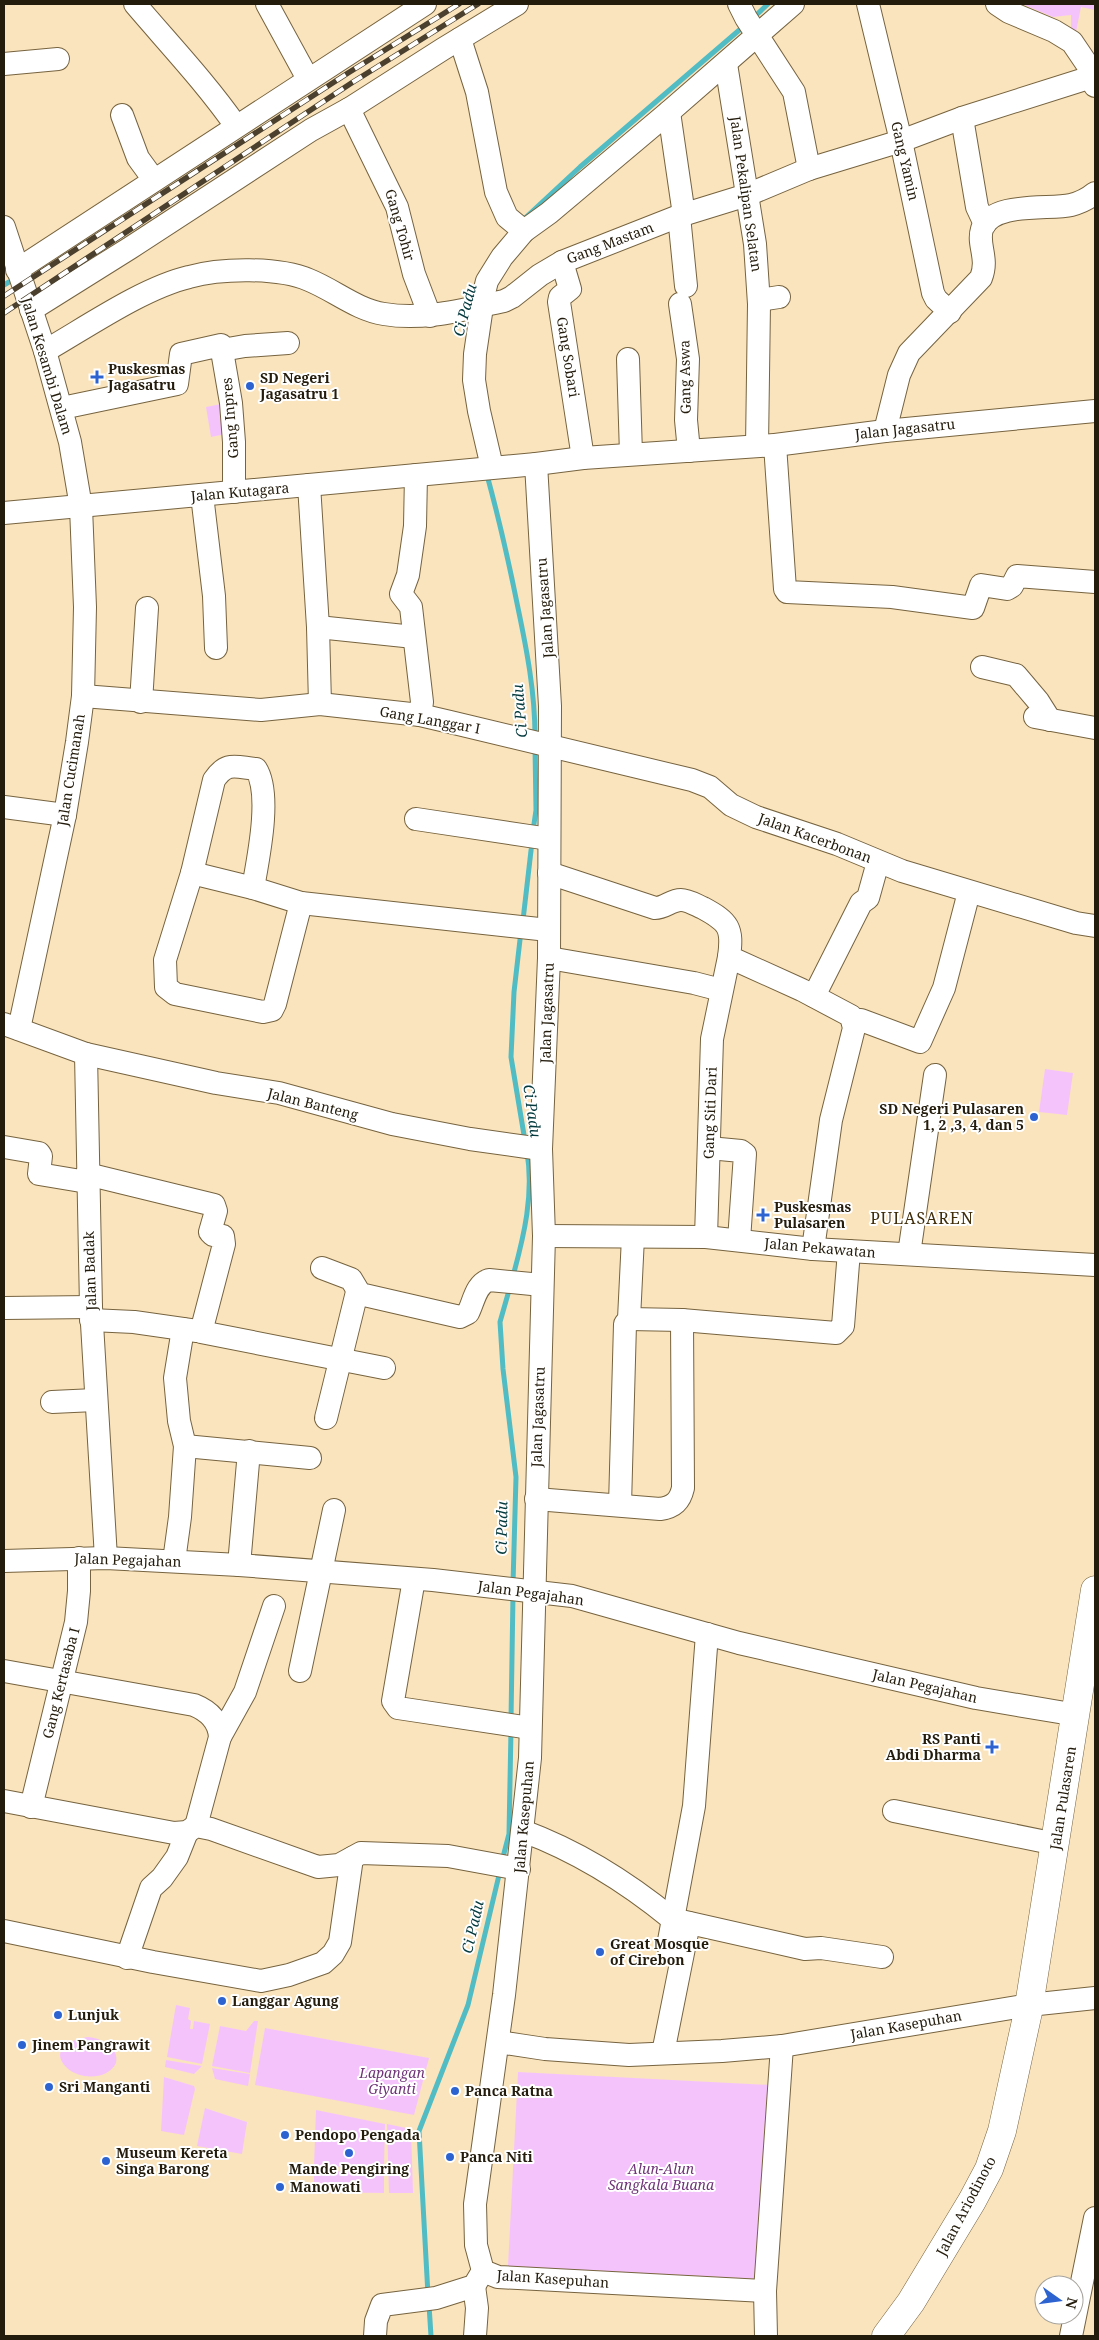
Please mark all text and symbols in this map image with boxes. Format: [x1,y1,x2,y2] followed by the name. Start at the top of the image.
[726,114,767,273] street label: Jalan Pekalipan Selatan
[887,119,924,202] street label: Gang Yamin
[381,187,420,263] street label: Gang Tohir
[564,217,656,268] street label: Gang Mastam
[447,281,481,338] water label: Ci Padu
[17,294,77,437] street label: Jalan Kesambi Dalam
[553,315,584,399] street label: Gang Sobari
[674,340,695,414] street label: Gang Aswa
[107,359,186,394] place label: Puskesmas Jagasatru
[259,368,339,403] place label: SD Negeri Jagasatru 1
[90,370,104,384] marker: Puskesmas Jagasatru
[216,377,243,459] street label: Gang Inpres
[244,380,256,392] marker: SD Negeri Jagasatru 1
[853,414,956,443] street label: Jalan Jagasatru
[189,478,290,505] street label: Jalan Kutagara
[532,557,558,660] street label: Jalan Jagasatru
[507,684,531,739] water label: Ci Padu
[378,701,482,738] street label: Gang Langgar I
[52,712,89,828] street label: Jalan Cucimanah
[755,808,874,867] street label: Jalan Kacerbonan
[535,962,558,1065] street label: Jalan Jagasatru
[698,1066,721,1159] street label: Gang Siti Dari
[265,1083,361,1124] street label: Jalan Banteng
[519,1083,547,1139] water label: Ci Padu
[879,1099,1024,1134] place label: SD Negeri Pulasaren 1, 2 ,3, 4, dan 5
[1028,1111,1040,1123] marker: SD Negeri Pulasaren 1, 2 ,3, 4, dan 5
[774,1197,852,1232] place label: Puskesmas Pulasaren
[870,1207,974,1229] district label: PULASAREN
[756,1208,770,1222] marker: Puskesmas Pulasaren
[79,1230,100,1312] street label: Jalan Badak
[763,1233,876,1262] street label: Jalan Pekawatan
[526,1366,549,1469] street label: Jalan Jagasatru
[491,1501,511,1555] water label: Ci Padu
[73,1548,182,1571] street label: Jalan Pegajahan
[476,1576,585,1609] street label: Jalan Pegajahan
[38,1625,84,1740] street label: Gang Kertasaba I
[870,1664,979,1707] street label: Jalan Pegajahan
[886,1729,981,1764] place label: RS Panti Abdi Dharma
[985,1740,999,1754] marker: RS Panti Abdi Dharma
[1045,1745,1080,1852] street label: Jalan Pulasaren
[509,1760,538,1875] street label: Jalan Kasepuhan
[456,1898,488,1955] water label: Ci Padu
[610,1934,709,1969] place label: Great Mosque of Cirebon
[594,1946,606,1958] marker: Great Mosque of Cirebon
[232,1991,339,2010] place label: Langgar Agung
[216,1995,228,2007] marker: Langgar Agung
[68,2005,119,2024] place label: Lunjuk
[848,2005,963,2044] street label: Jalan Kasepuhan
[52,2009,64,2021] marker: Lunjuk
[31,2035,150,2054] place label: Jinem Pangrawit
[16,2039,28,2051] marker: Jinem Pangrawit
[358,2063,425,2098] park label: Lapangan Giyanti
[59,2077,150,2096] place label: Sri Manganti
[43,2081,55,2093] marker: Sri Manganti
[465,2081,553,2100] place label: Panca Ratna
[449,2085,461,2097] marker: Panca Ratna
[295,2125,420,2144] place label: Pendopo Pengada
[279,2129,291,2141] marker: Pendopo Pengada
[116,2143,228,2178] place label: Museum Kereta Singa Barong
[343,2147,355,2159] marker: Mande Pengiring
[460,2147,533,2166] place label: Panca Niti
[444,2151,456,2163] marker: Panca Niti
[931,2153,1000,2260] street label: Jalan Ariodinoto
[100,2155,112,2167] marker: Museum Kereta Singa Barong
[289,2159,409,2178] place label: Mande Pengiring
[608,2159,715,2194] park label: Alun-Alun Sangkala Buana
[290,2177,361,2196] place label: Manowati
[274,2181,286,2193] marker: Manowati
[495,2265,610,2292] street label: Jalan Kasepuhan
[1034,2275,1084,2325] north arrow
[1062,2296,1083,2311] text: N

